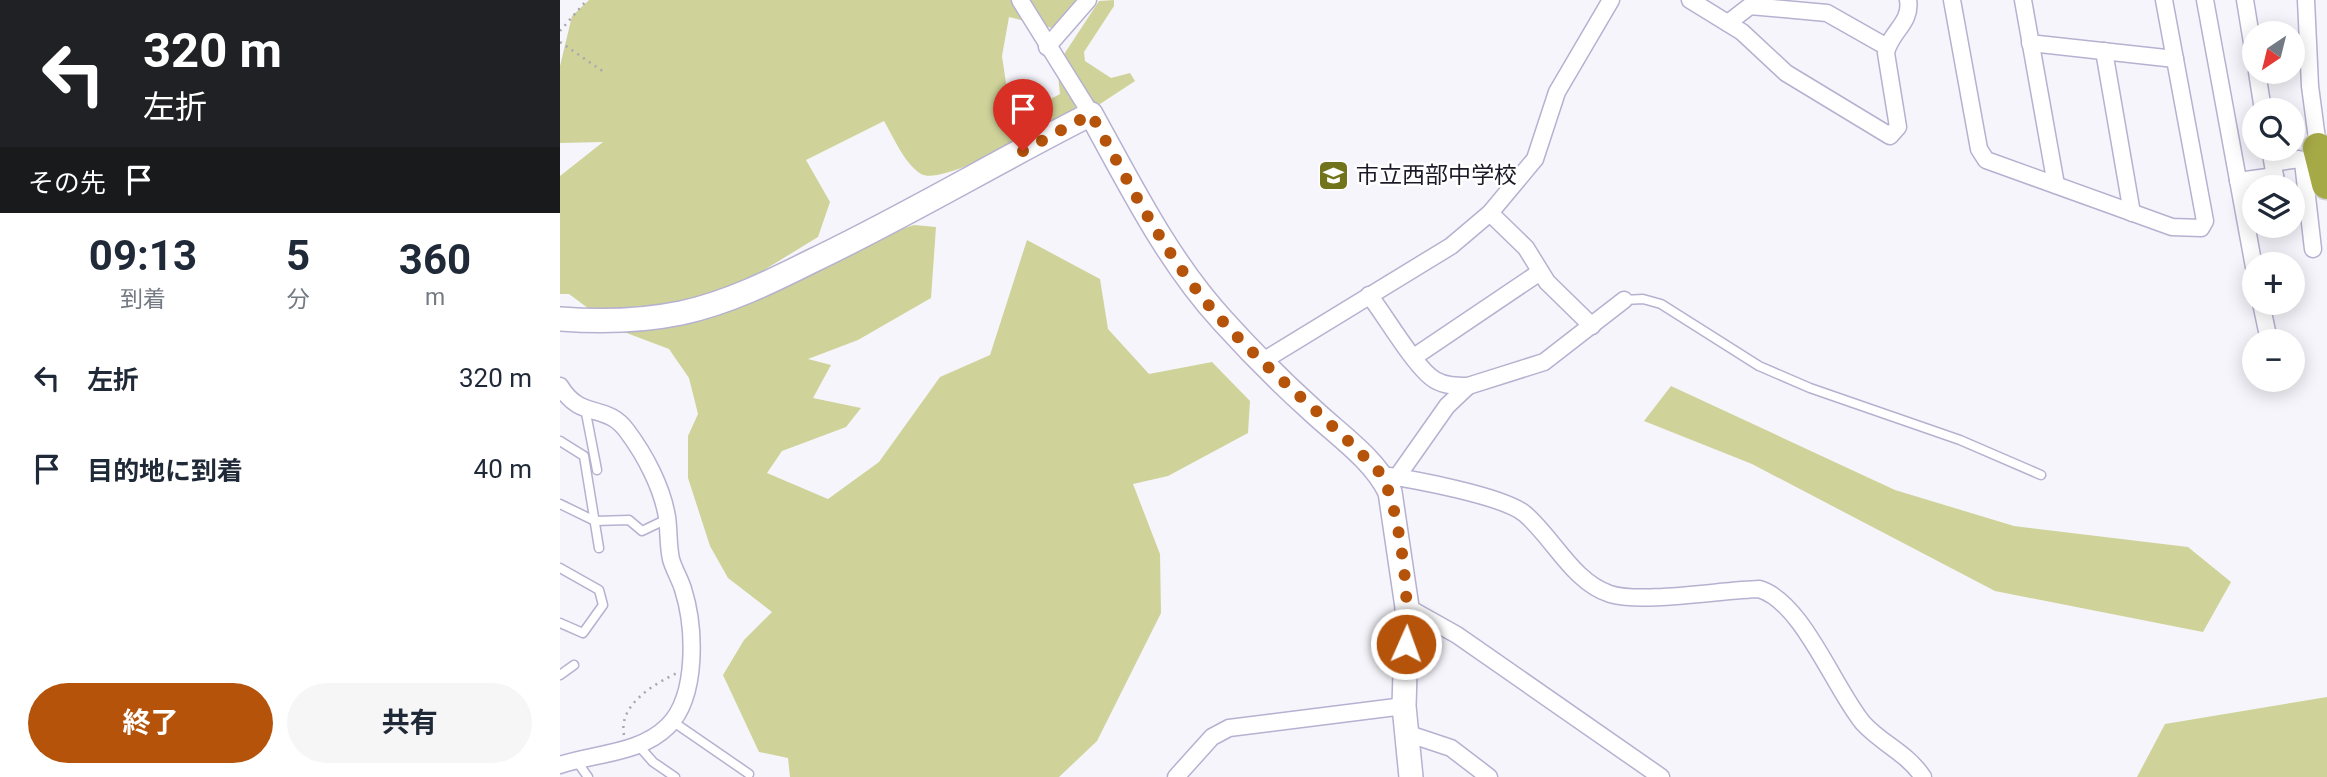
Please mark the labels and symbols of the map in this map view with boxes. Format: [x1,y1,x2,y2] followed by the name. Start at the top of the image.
[2242,21,2305,84] north arrow
[993,79,1053,151] pin
[1316,158,1350,192] school or university icon: 市立西部中学校
[1356,162,1517,189] place label: 市立西部中学校
[1369,607,1443,681] position arrow

